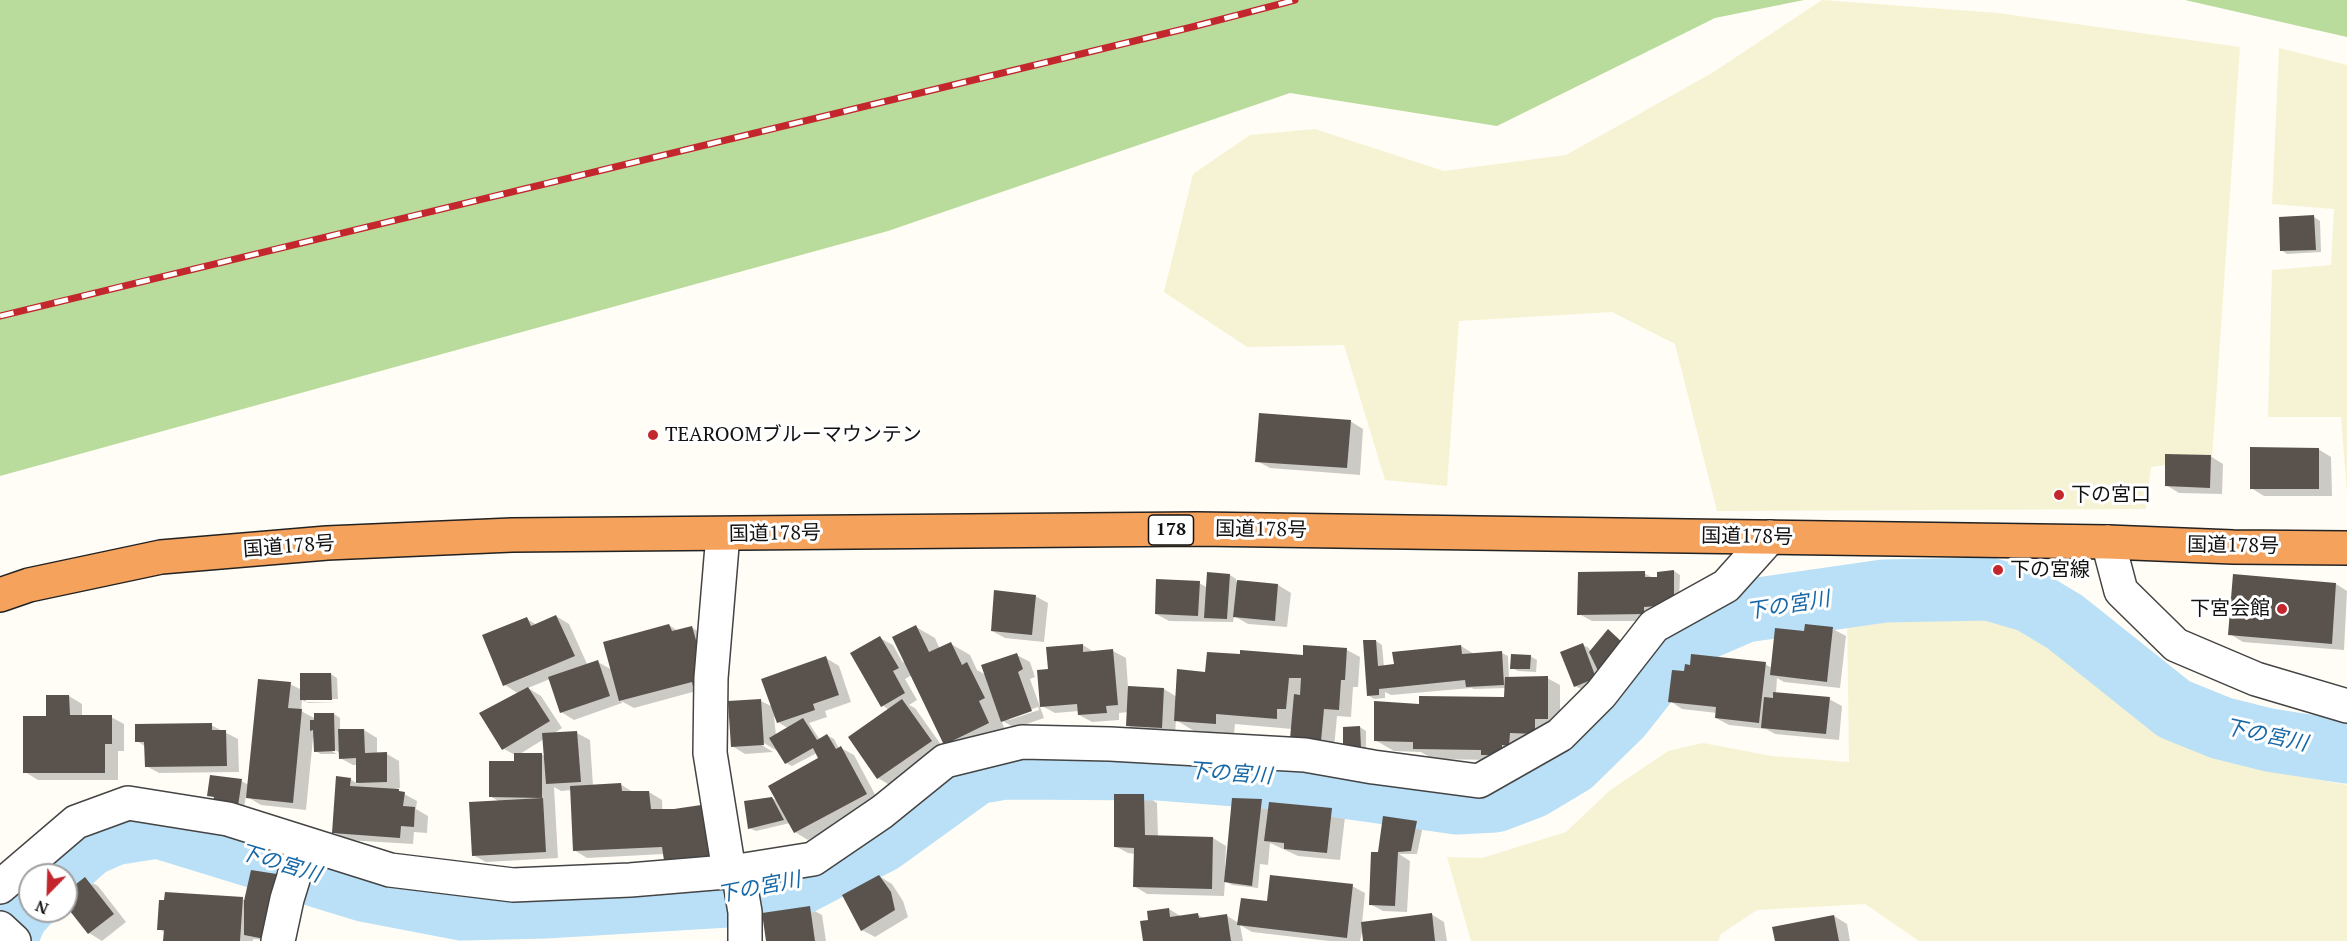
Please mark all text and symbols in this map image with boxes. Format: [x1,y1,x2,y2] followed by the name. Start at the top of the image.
[665,423,922,447] place label: TEAROOMブルーマウンテン
[646,428,660,442] marker: TEAROOMブルーマウンテン
[2071,483,2151,507] place label: 下の宮口
[2052,488,2066,502] marker: 下の宮口
[1148,515,1194,545] road number: 178
[1215,517,1307,543] street label: 国道178号
[729,521,821,547] street label: 国道178号
[1701,524,1793,550] street label: 国道178号
[242,532,336,562] street label: 国道178号
[2187,533,2279,559] street label: 国道178号
[2010,558,2090,582] place label: 下の宮線
[1991,563,2005,577] marker: 下の宮線
[1745,587,1831,625] water label: 下の宮川
[2190,597,2270,621] place label: 下宮会館
[2275,602,2289,616] marker: 下宮会館
[2222,715,2310,757] water label: 下の宮川
[1187,759,1273,789] water label: 下の宮川
[236,840,324,888] water label: 下の宮川
[18,863,78,923] north arrow
[715,868,803,908] water label: 下の宮川
[32,895,52,920] text: N

